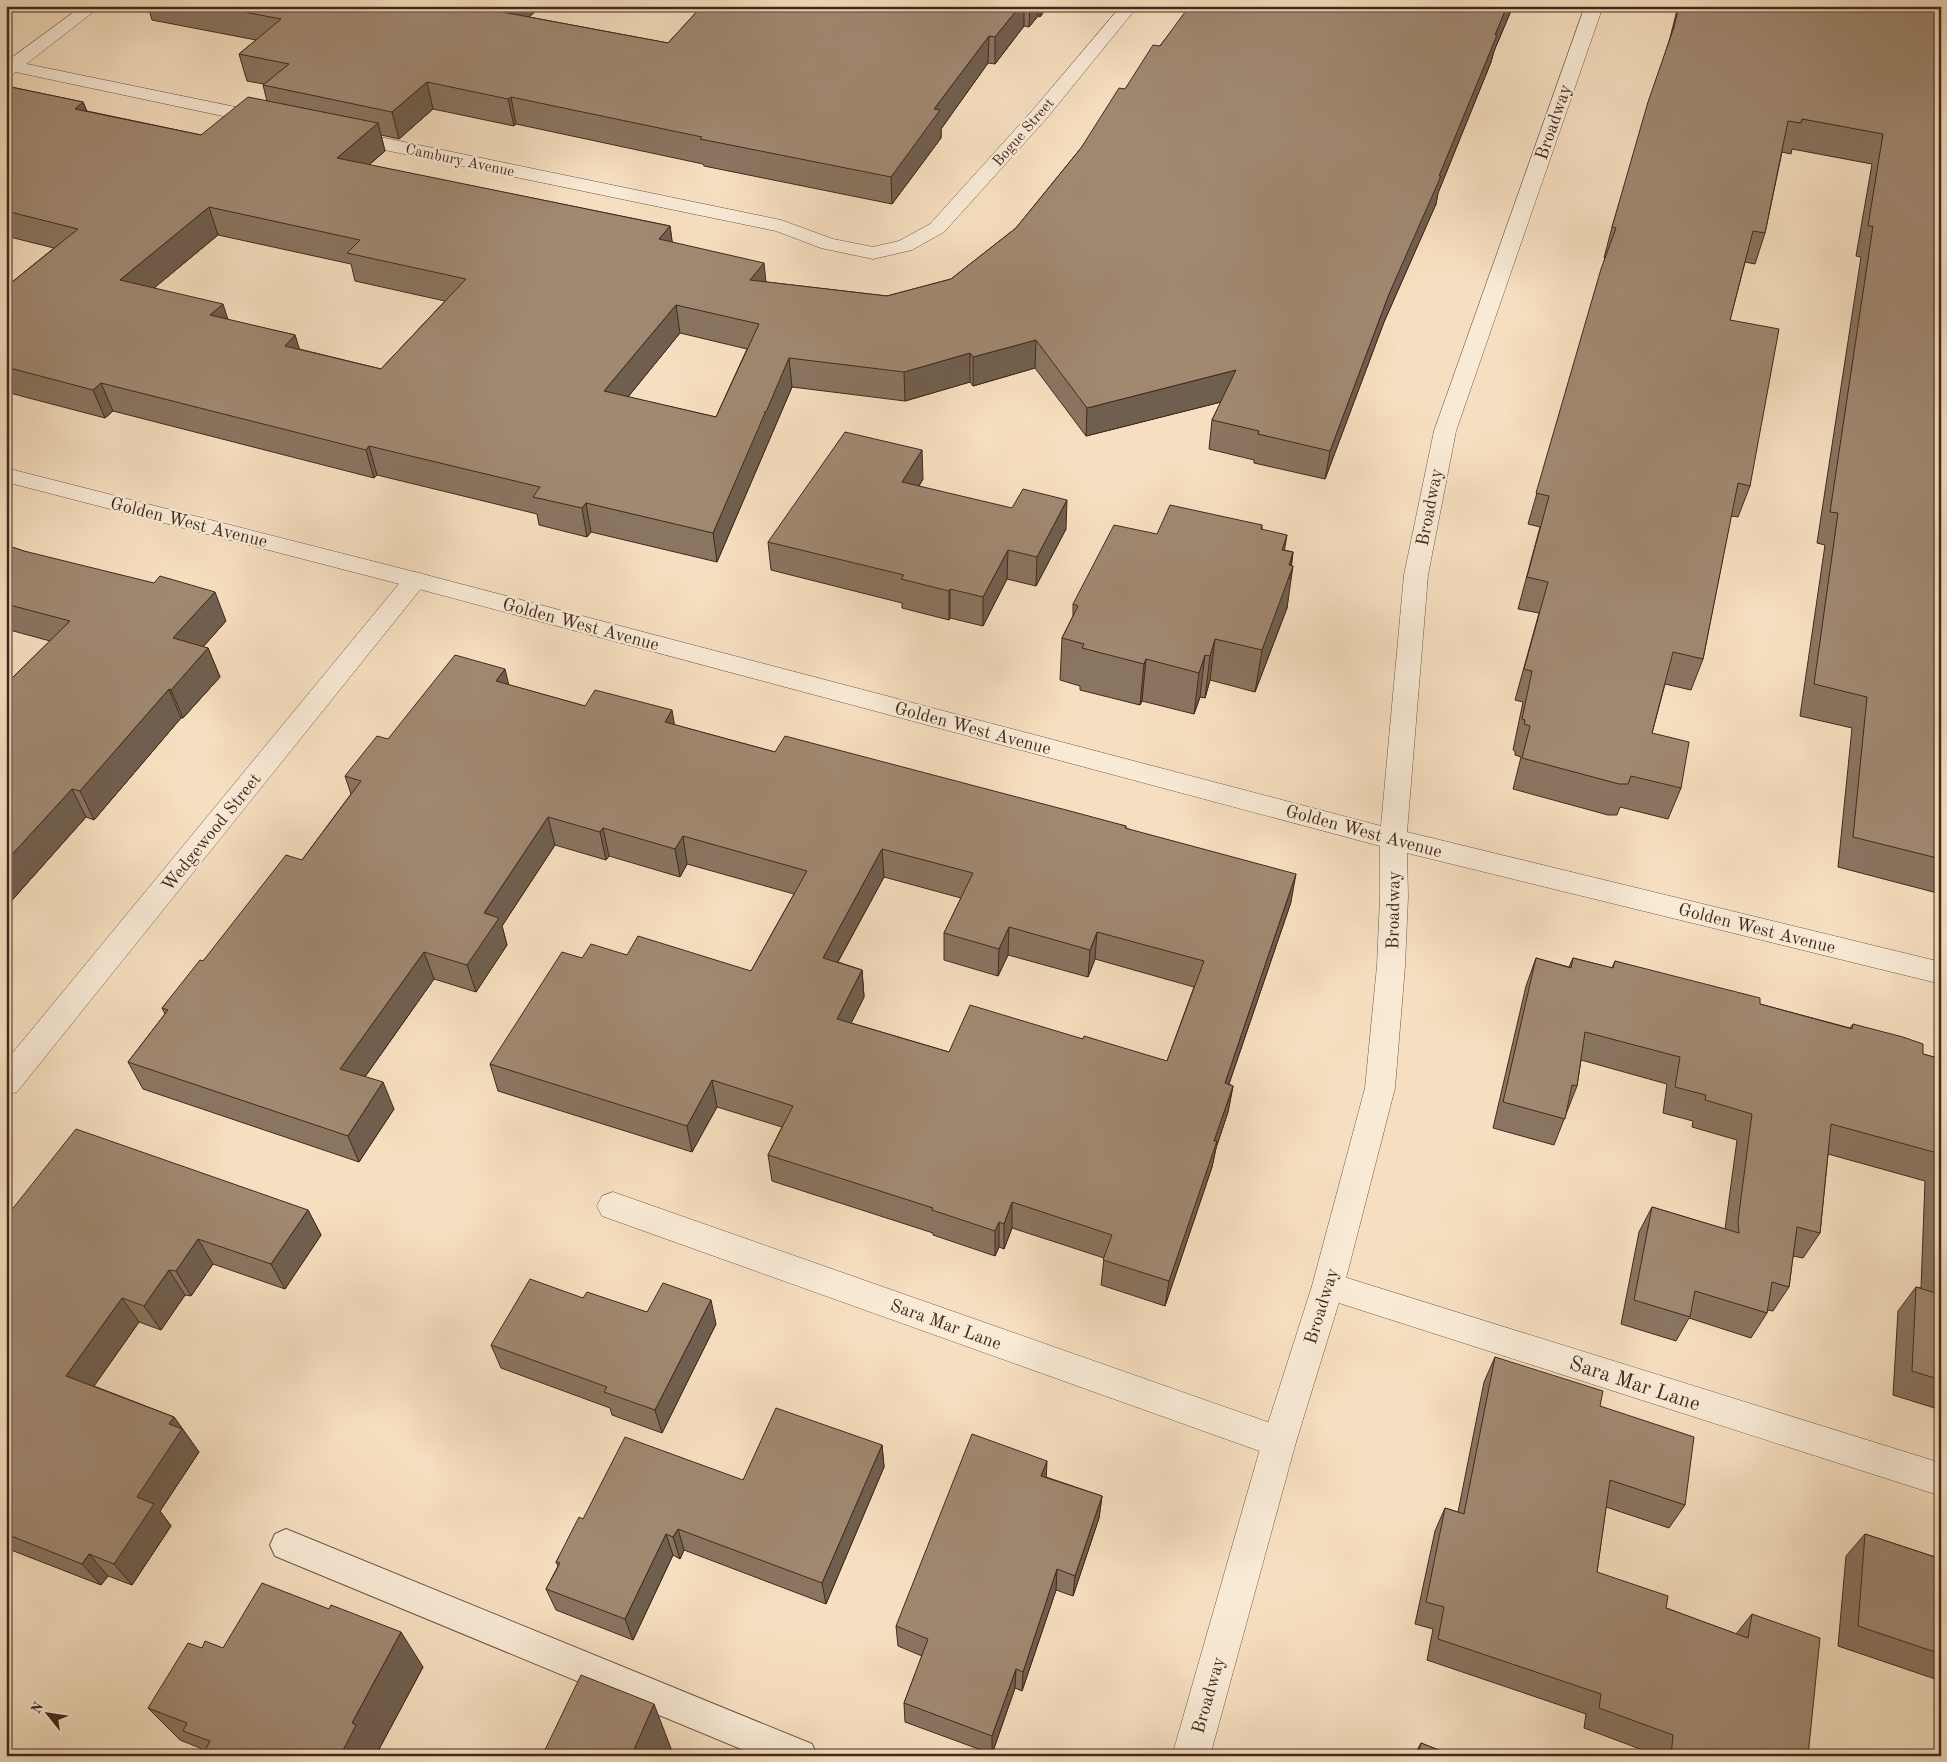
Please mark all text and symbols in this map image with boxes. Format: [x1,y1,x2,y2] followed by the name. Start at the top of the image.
[1533,82,1575,162] street label: Broadway
[991,96,1058,170] street label: Bogue Street
[404,143,516,180] street label: Cambury Avenue
[1414,466,1446,547] street label: Broadway
[108,495,269,551] street label: Golden West Avenue
[501,595,661,655] street label: Golden West Avenue
[893,699,1053,759] street label: Golden West Avenue
[159,770,265,895] street label: Wedgewood Street
[1284,802,1444,862] street label: Golden West Avenue
[1384,870,1404,949] street label: Broadway
[1676,901,1837,957] street label: Golden West Avenue
[1302,1266,1342,1346] street label: Broadway
[888,1297,1004,1353] street label: Sara Mar Lane
[1567,1353,1703,1415] street label: Sara Mar Lane
[1189,1655,1229,1736] street label: Broadway
[22,1690,72,1740] north arrow
[29,1700,46,1716] text: N

